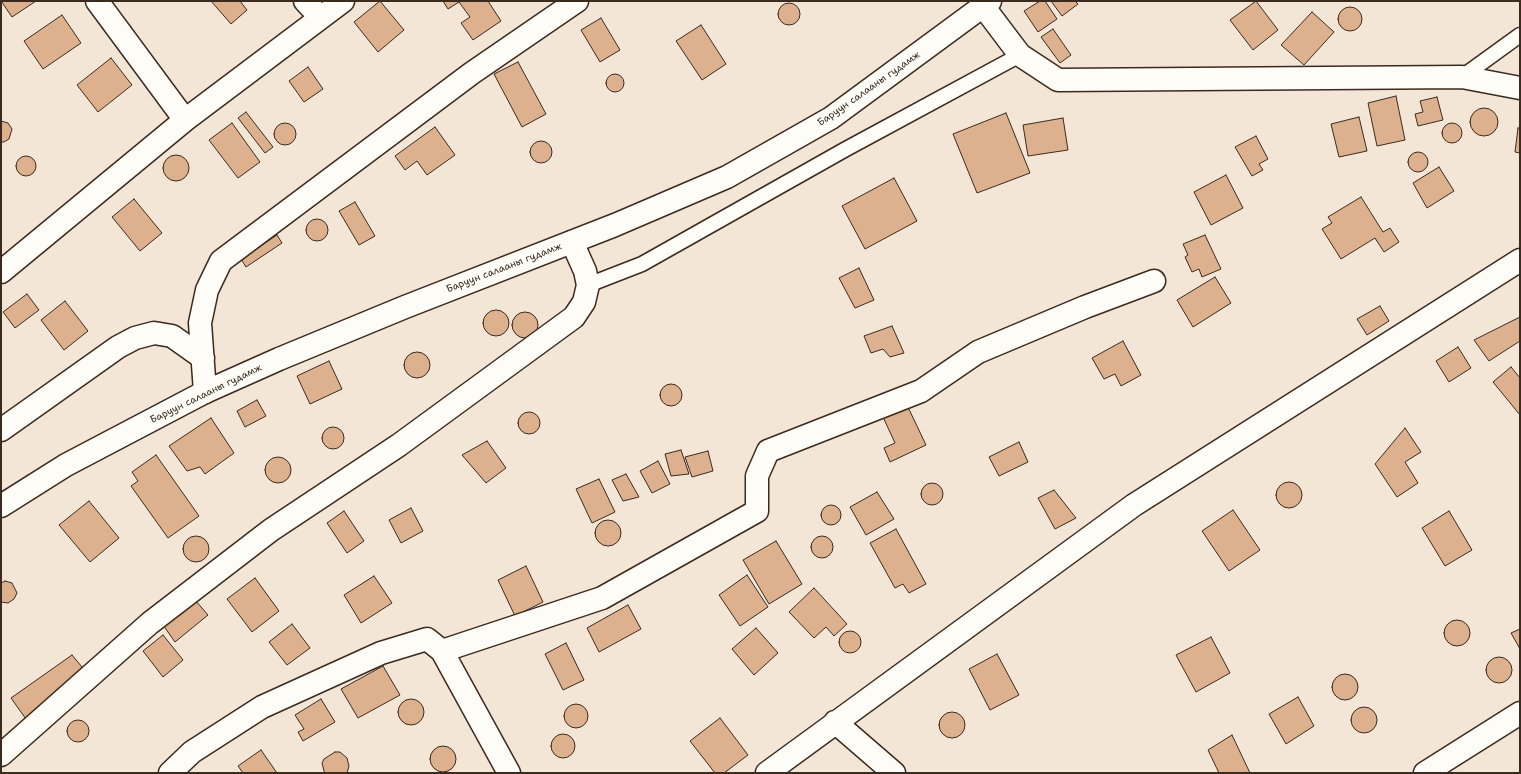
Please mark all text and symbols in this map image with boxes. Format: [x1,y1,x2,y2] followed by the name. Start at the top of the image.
[815,49,923,129] street label: Баруун салааны гудамж
[445,240,563,296] street label: Баруун салааны гудамж
[148,362,264,426] street label: Баруун салааны гудамж

